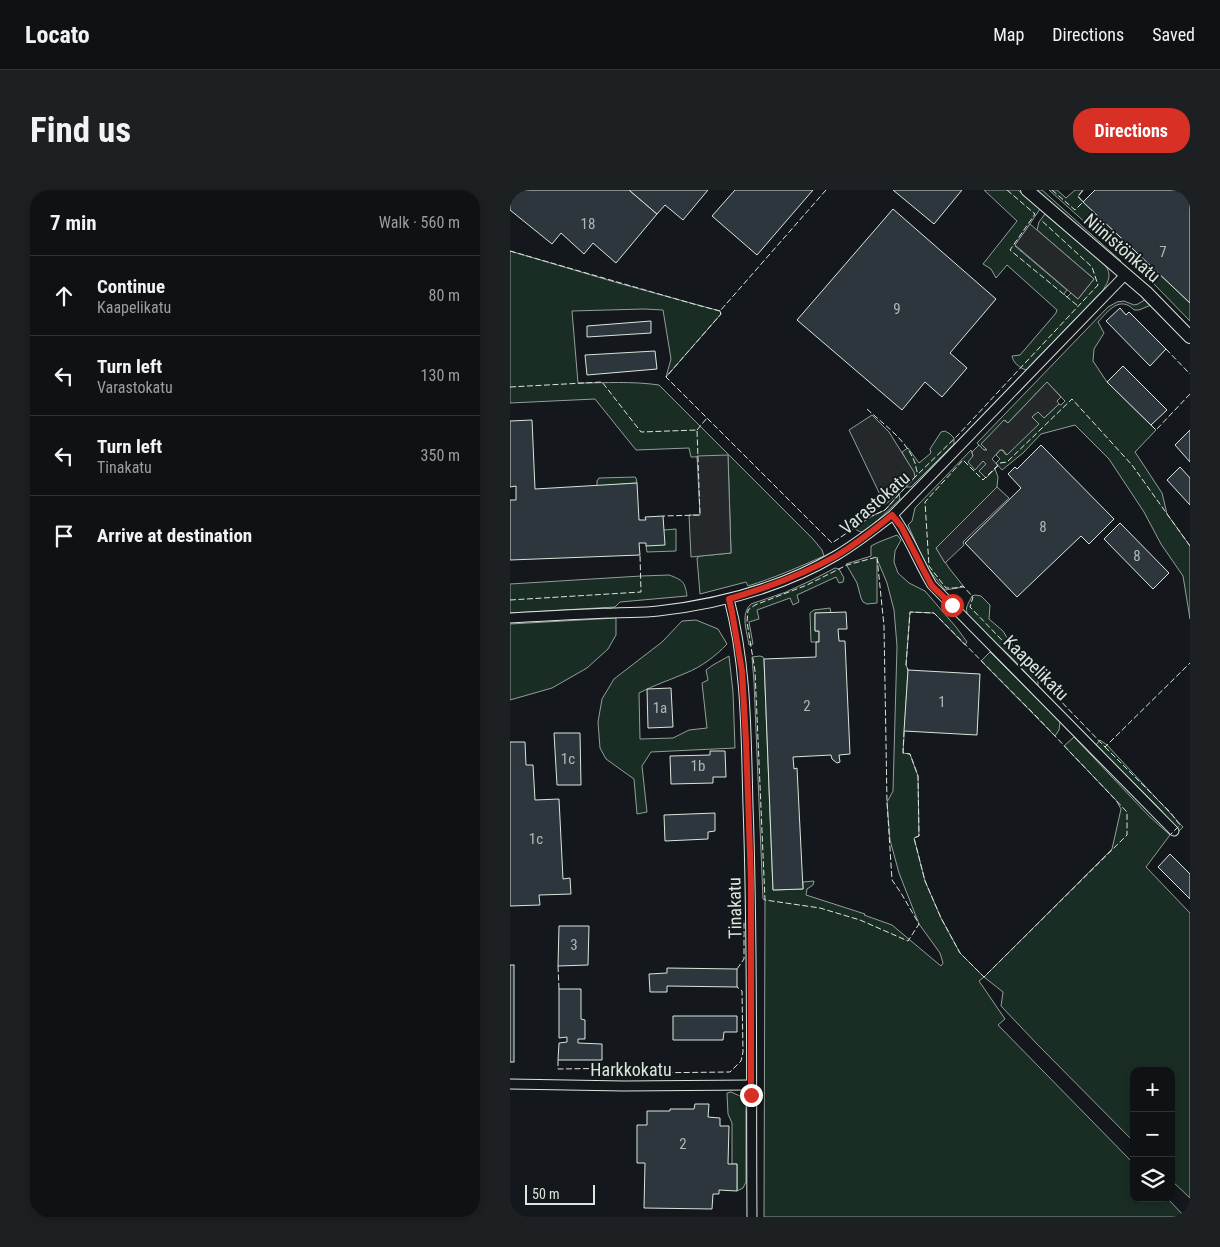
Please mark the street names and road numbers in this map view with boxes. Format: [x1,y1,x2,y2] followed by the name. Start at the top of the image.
[1080,209,1165,286] street label: Niinistönkatu
[836,467,914,539] street label: Varastokatu
[999,631,1073,705] street label: Kaapelikatu
[723,877,746,939] street label: Tinakatu
[590,1059,672,1080] street label: Harkkokatu

